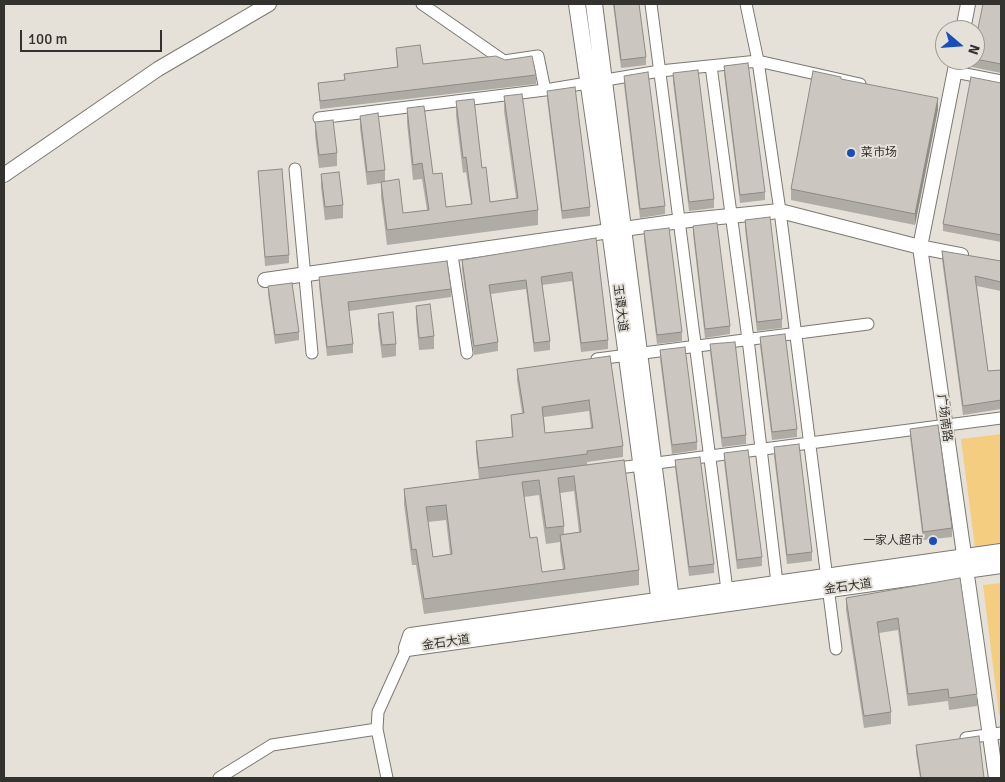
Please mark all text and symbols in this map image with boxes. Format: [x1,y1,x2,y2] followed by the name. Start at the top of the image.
[22,20,165,52] scale bar
[935,20,985,70] north arrow
[28,30,68,48] text: 100 m
[964,42,983,57] text: N
[861,146,897,160] place label: 菜市场
[845,147,857,159] marker: 菜市场
[610,283,630,333] street label: 玉谭大道
[934,393,954,443] street label: 广场南路
[863,534,923,548] place label: 一家人超市
[927,535,939,547] marker: 一家人超市
[823,577,873,597] street label: 金石大道
[421,633,471,653] street label: 金石大道

